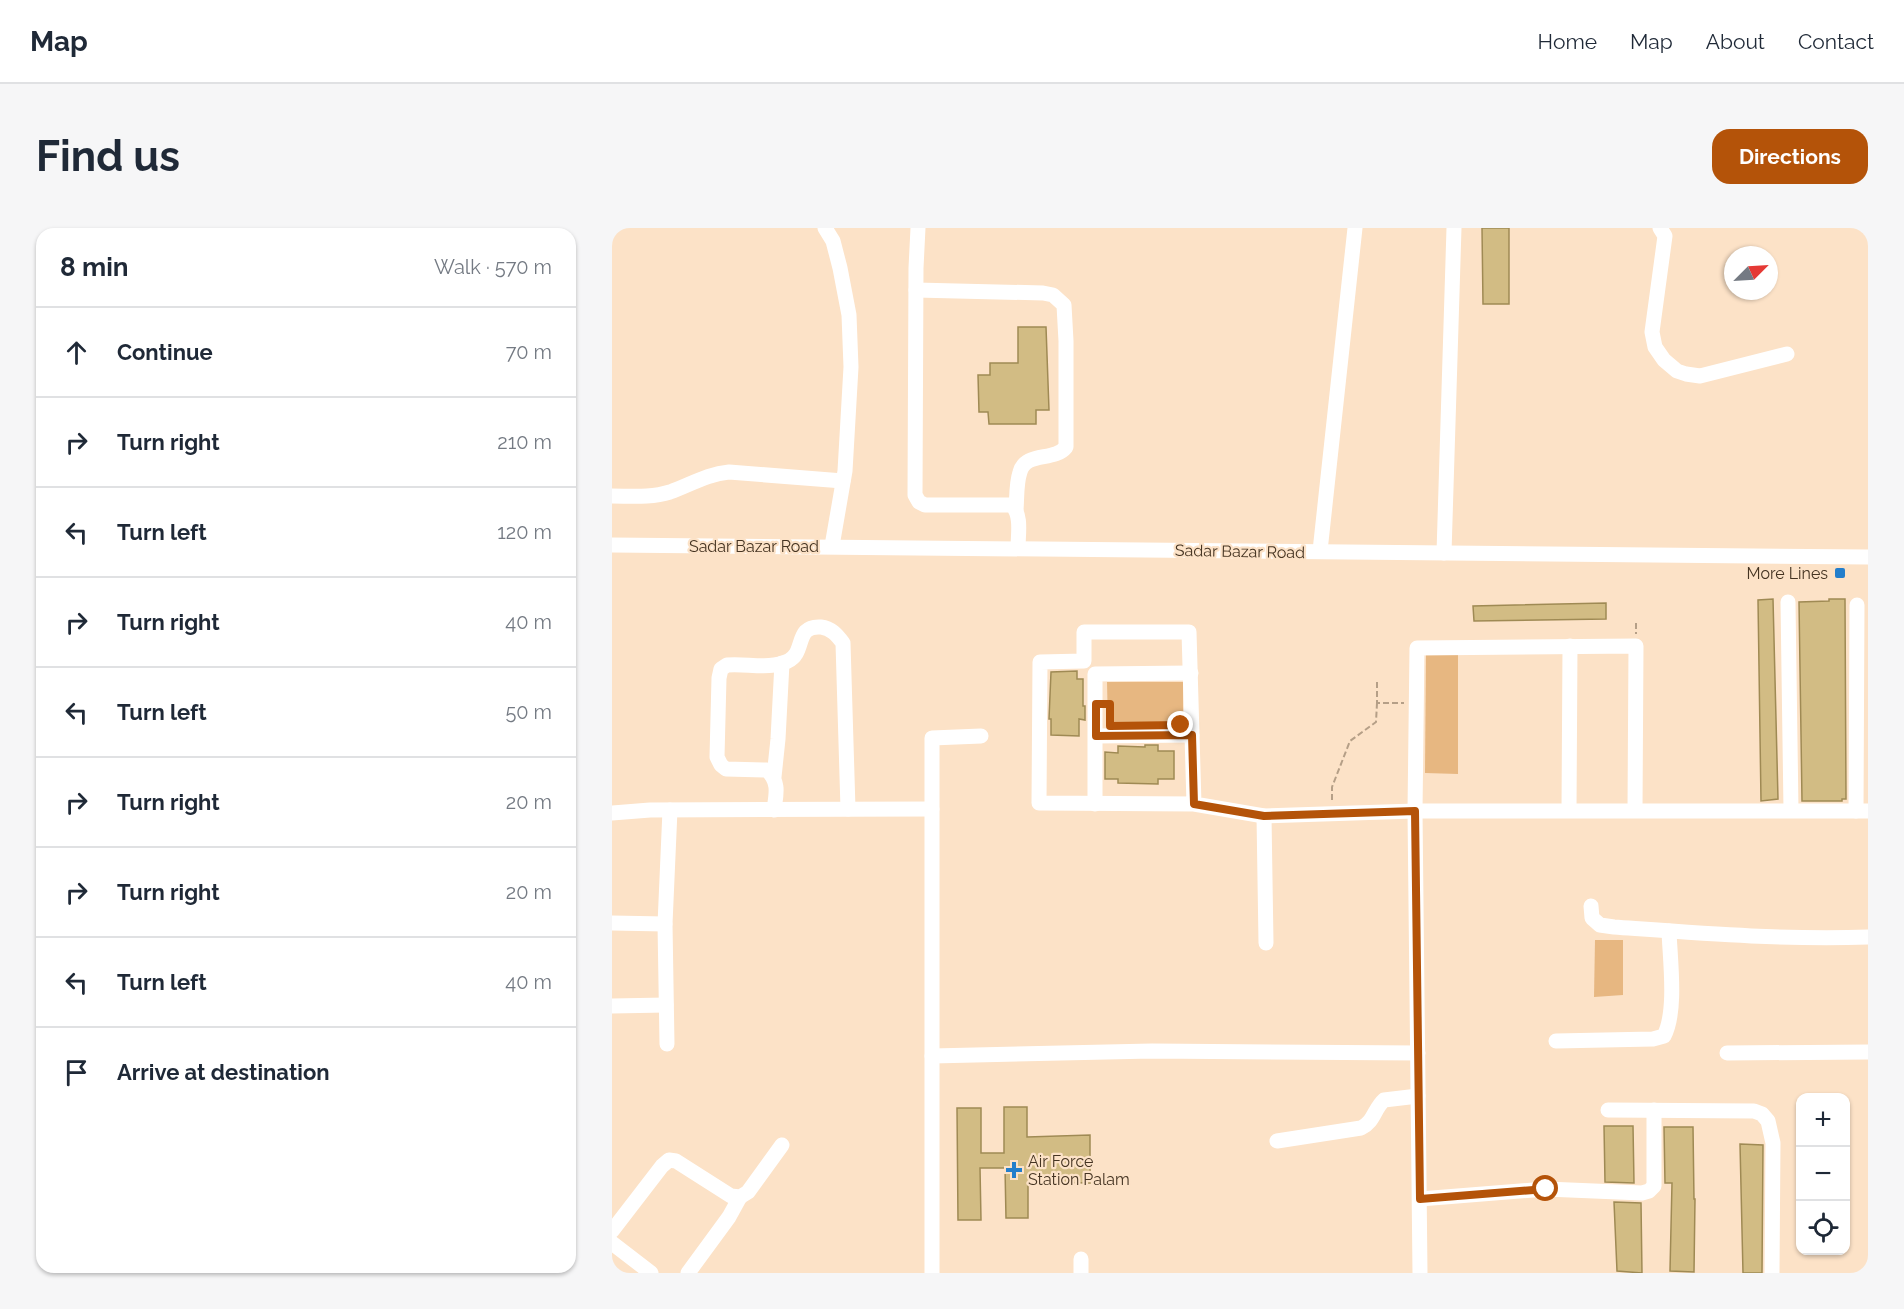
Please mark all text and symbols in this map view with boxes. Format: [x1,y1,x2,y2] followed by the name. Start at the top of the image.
[30,25,88,58] text: Map
[1538,29,1597,54] text: Home
[1630,29,1673,54] text: Map
[1706,29,1765,54] text: About
[1798,29,1874,54] text: Contact
[1712,129,1868,184] button: Directions
[36,132,180,181] text: Find us
[1724,246,1778,300] north arrow
[60,252,128,282] text: 8 min
[434,255,552,279] text: Walk · 570 m
[60,336,93,369] icon: ahead
[117,339,213,365] text: Continue
[506,340,552,364] text: 70 m
[60,426,93,459] icon: right
[117,429,220,455] text: Turn right
[497,430,552,454] text: 210 m
[60,516,93,549] icon: left
[117,519,207,545] text: Turn left
[497,520,552,544] text: 120 m
[689,537,819,556] street label: Sadar Bazar Road
[1175,541,1305,562] street label: Sadar Bazar Road
[1746,564,1828,583] place label: More Lines
[1833,566,1847,580] marker: More Lines
[60,606,93,639] icon: right
[117,609,220,635] text: Turn right
[505,610,552,634] text: 40 m
[60,696,93,729] icon: left
[117,699,207,725] text: Turn left
[505,700,552,724] text: 50 m
[1167,711,1193,737] route end
[60,786,93,819] icon: right
[117,789,220,815] text: Turn right
[506,790,552,814] text: 20 m
[60,876,93,909] icon: right
[117,879,220,905] text: Turn right
[506,880,552,904] text: 20 m
[60,966,93,999] icon: left
[117,969,207,995] text: Turn left
[505,970,552,994] text: 40 m
[60,1056,93,1089] icon: arrive
[117,1059,330,1085] text: Arrive at destination
[1796,1093,1850,1255] map controls
[1796,1093,1850,1147] button: +
[1796,1147,1850,1201] button: −
[1028,1152,1130,1189] place label: Air Force Station Palam
[1005,1161,1023,1179] marker: Air Force Station Palam
[1532,1175,1558,1201] route start
[1796,1201,1850,1255] button: locate

